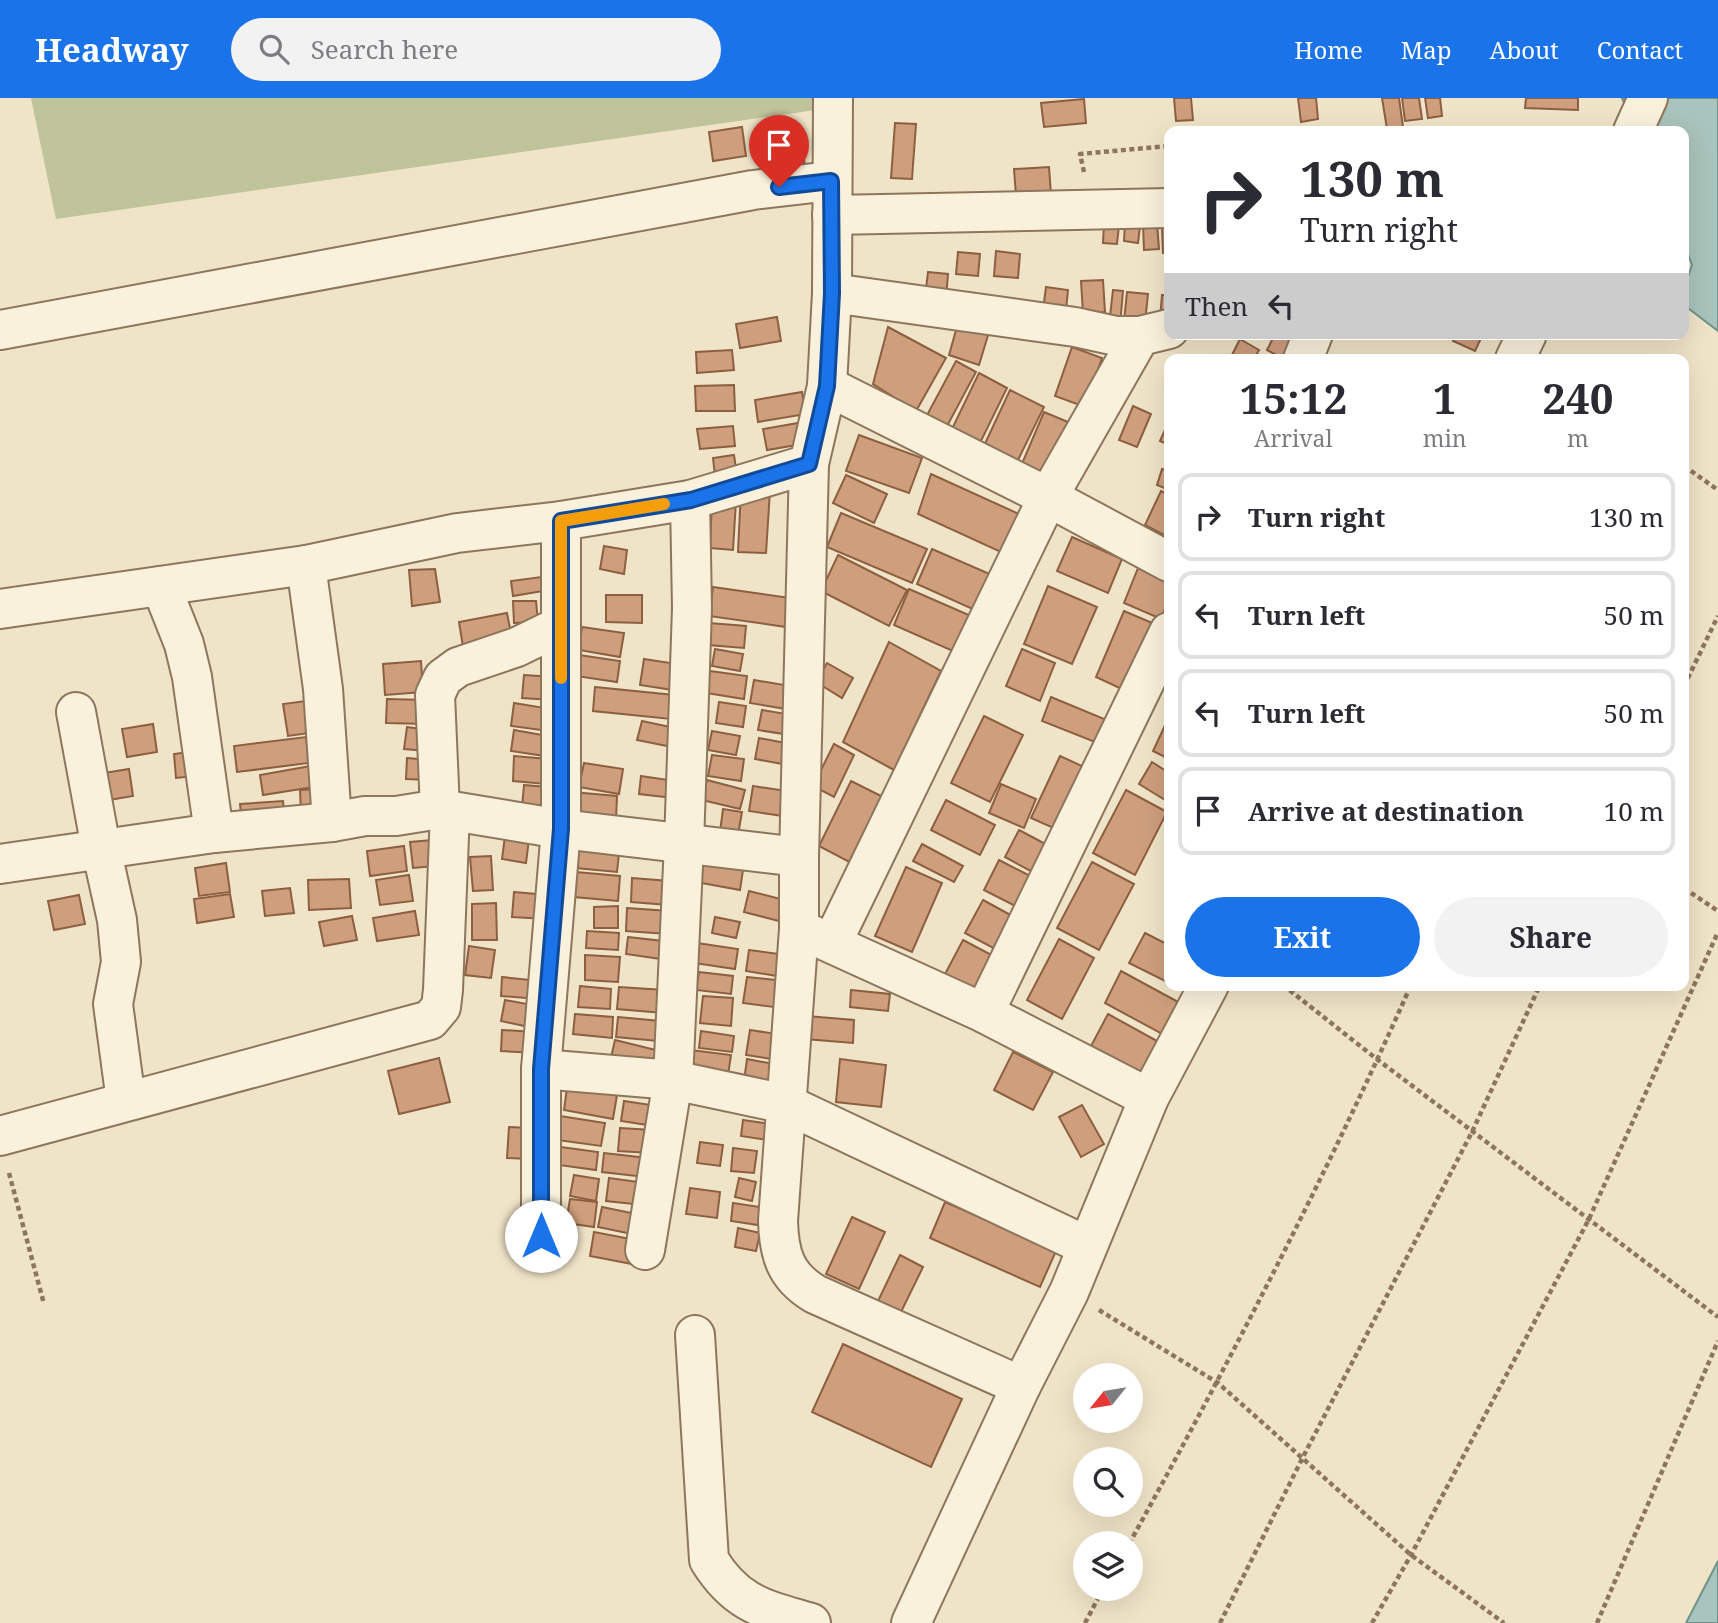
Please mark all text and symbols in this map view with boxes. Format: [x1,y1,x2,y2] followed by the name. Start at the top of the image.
[231,18,721,81] search box
[35,27,189,72] text: Headway
[255,30,293,68] icon: search
[311,31,458,67] text: Search here
[1294,33,1363,66] text: Home
[1401,33,1452,66] text: Map
[1490,33,1559,66] text: About
[1597,33,1683,66] text: Contact
[749,115,809,187] pin
[760,126,798,164] icon: arrive
[1300,145,1444,211] text: 130 m
[1185,154,1276,245] icon: right
[1300,208,1458,251] text: Turn right
[1262,287,1300,325] icon: left
[1185,288,1248,324] text: Then
[1240,369,1347,426] text: 15:12
[1433,369,1457,426] text: 1
[1542,369,1613,426] text: 240
[1254,422,1333,454] text: Arrival
[1423,422,1467,454] text: min
[1567,422,1589,454] text: m
[1189,498,1227,536] icon: right
[1248,499,1385,535] text: Turn right
[1589,499,1664,535] text: 130 m
[1189,596,1227,634] icon: left
[1248,597,1365,633] text: Turn left
[1604,597,1664,633] text: 50 m
[1189,694,1227,732] icon: left
[1248,695,1365,731] text: Turn left
[1604,695,1664,731] text: 50 m
[1189,792,1227,830] icon: arrive
[1248,793,1524,829] text: Arrive at destination
[1604,793,1664,829] text: 10 m
[1185,897,1420,977] button: Exit
[1434,897,1668,977] button: Share
[504,1199,578,1273] position arrow
[1073,1363,1143,1433] north arrow
[1073,1363,1143,1601] map controls
[1073,1447,1143,1517] button: search
[1073,1531,1143,1601] button: layers

